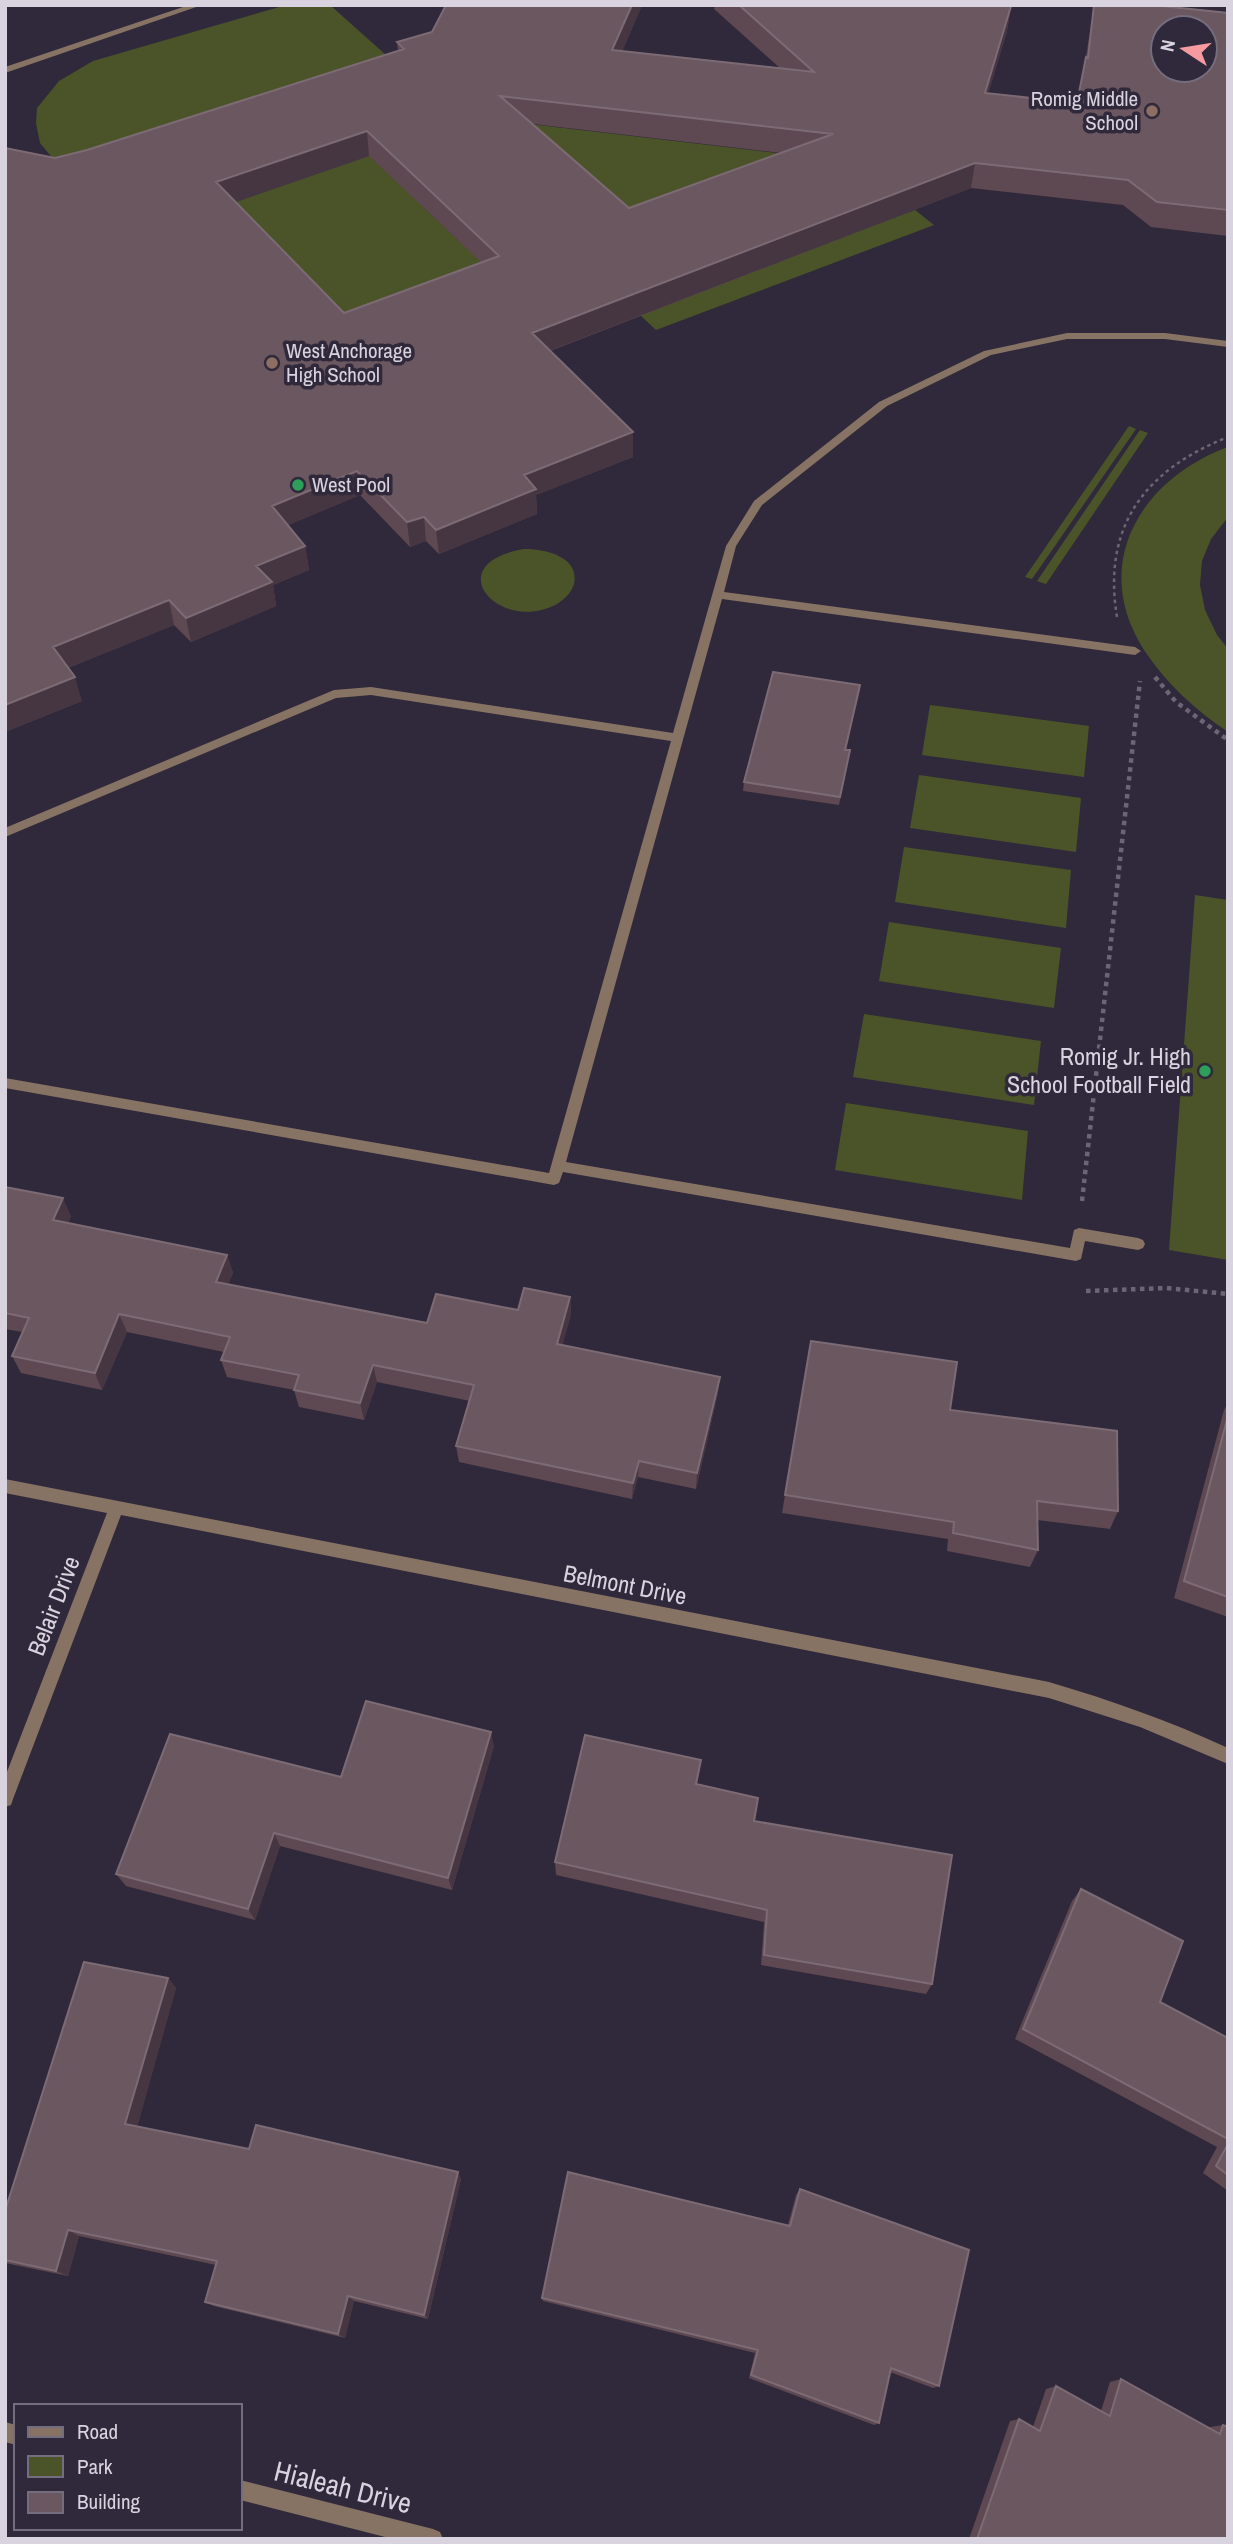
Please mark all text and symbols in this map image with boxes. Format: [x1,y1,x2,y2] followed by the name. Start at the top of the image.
[1149,14,1219,84] north arrow
[1153,37,1181,54] text: N
[1031,84,1138,137] place label: Romig Middle School
[1144,103,1160,119] marker: Romig Middle School
[286,336,412,389] place label: West Anchorage High School
[264,355,280,371] marker: West Anchorage High School
[312,470,390,499] place label: West Pool
[290,477,306,493] marker: West Pool
[1007,1040,1191,1100] place label: Romig Jr. High School Football Field
[1197,1063,1213,1079] marker: Romig Jr. High School Football Field
[20,1551,87,1660] street label: Belair Drive
[561,1556,689,1612] street label: Belmont Drive
[14,2404,242,2530] legend
[77,2417,118,2446] text: Road
[77,2452,113,2481] text: Park
[270,2452,416,2522] street label: Hialeah Drive
[77,2487,141,2516] text: Building

